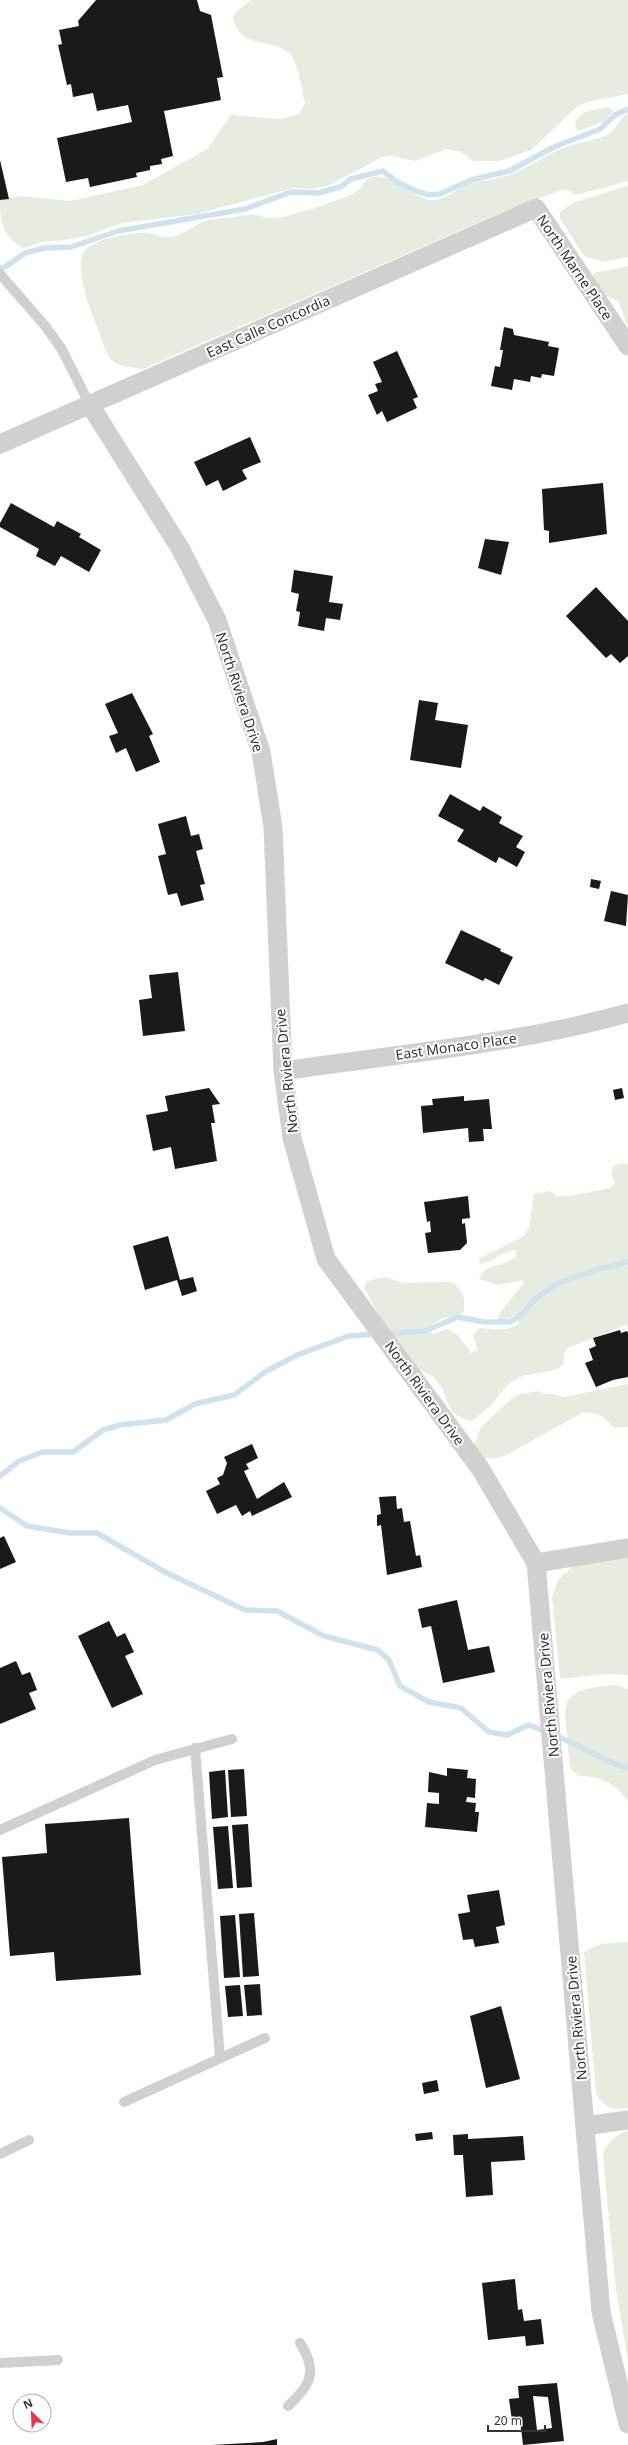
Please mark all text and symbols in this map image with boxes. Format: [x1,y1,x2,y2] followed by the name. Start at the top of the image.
[533,211,617,324] street label: North Marne Place
[203,290,333,362] street label: East Calle Concordia
[212,630,268,754] street label: North Riviera Drive
[270,1008,302,1134] street label: North Riviera Drive
[394,1028,518,1064] street label: East Monaco Place
[381,1337,469,1449] street label: North Riviera Drive
[533,1632,563,1758] street label: North Riviera Drive
[561,1955,591,2081] street label: North Riviera Drive
[12,2393,52,2433] north arrow
[21,2395,35,2412] text: N
[488,2407,545,2433] scale bar
[494,2412,522,2429] text: 20 m

